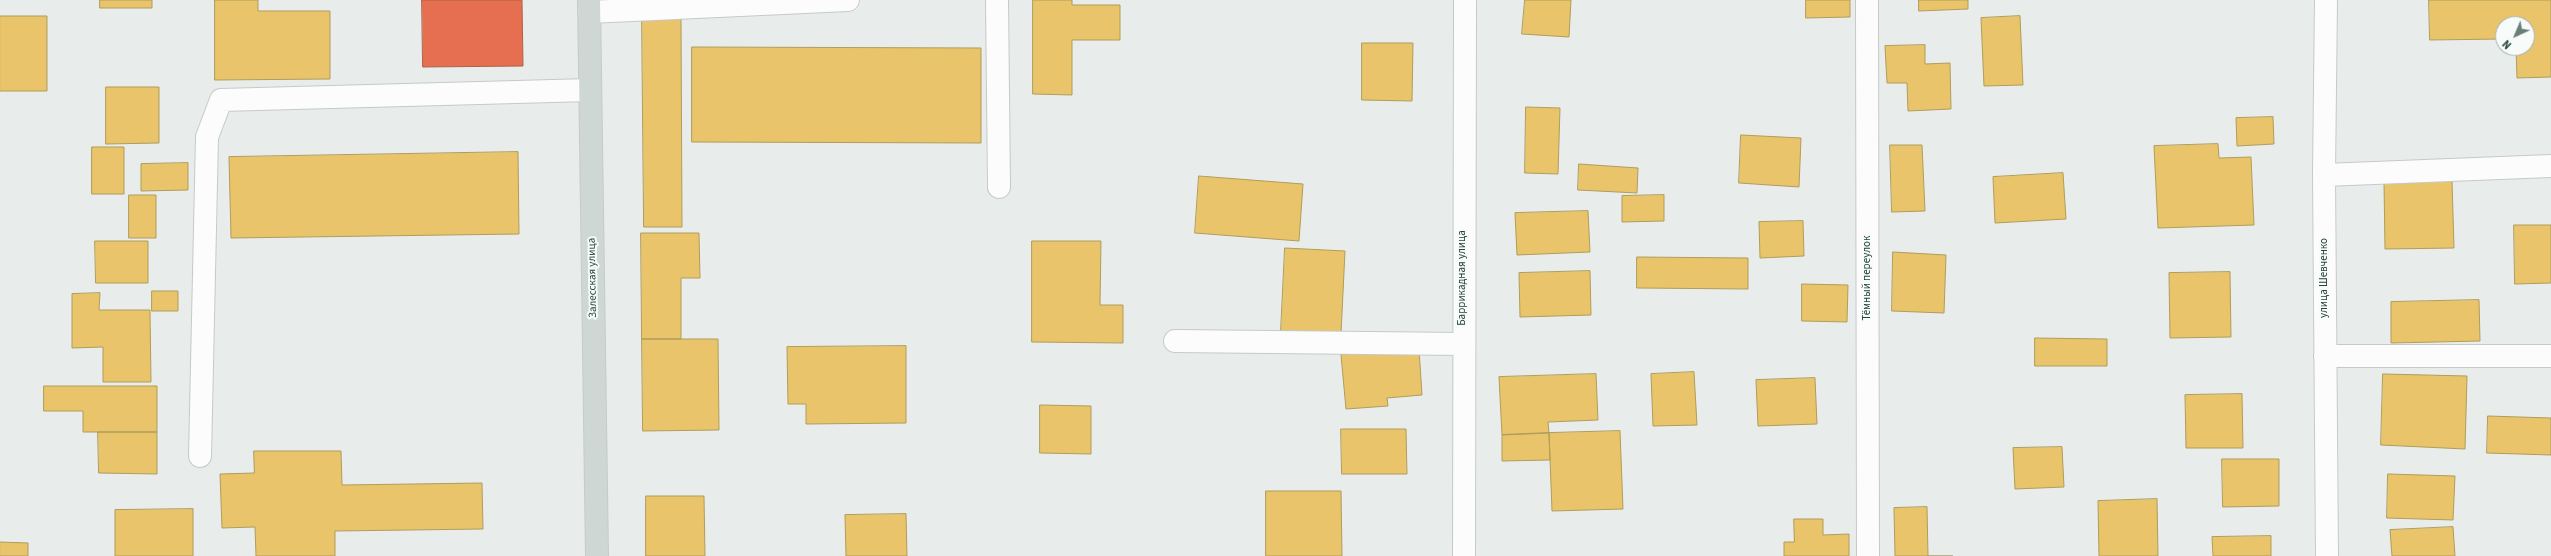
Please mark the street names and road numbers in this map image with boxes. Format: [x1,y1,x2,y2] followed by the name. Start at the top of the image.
[1456,230,1470,326] street label: Баррикадная улица
[1861,235,1875,321] street label: Тёмный переулок
[586,238,600,318] street label: Залесская улица
[2318,238,2332,318] street label: улица Шевченко

